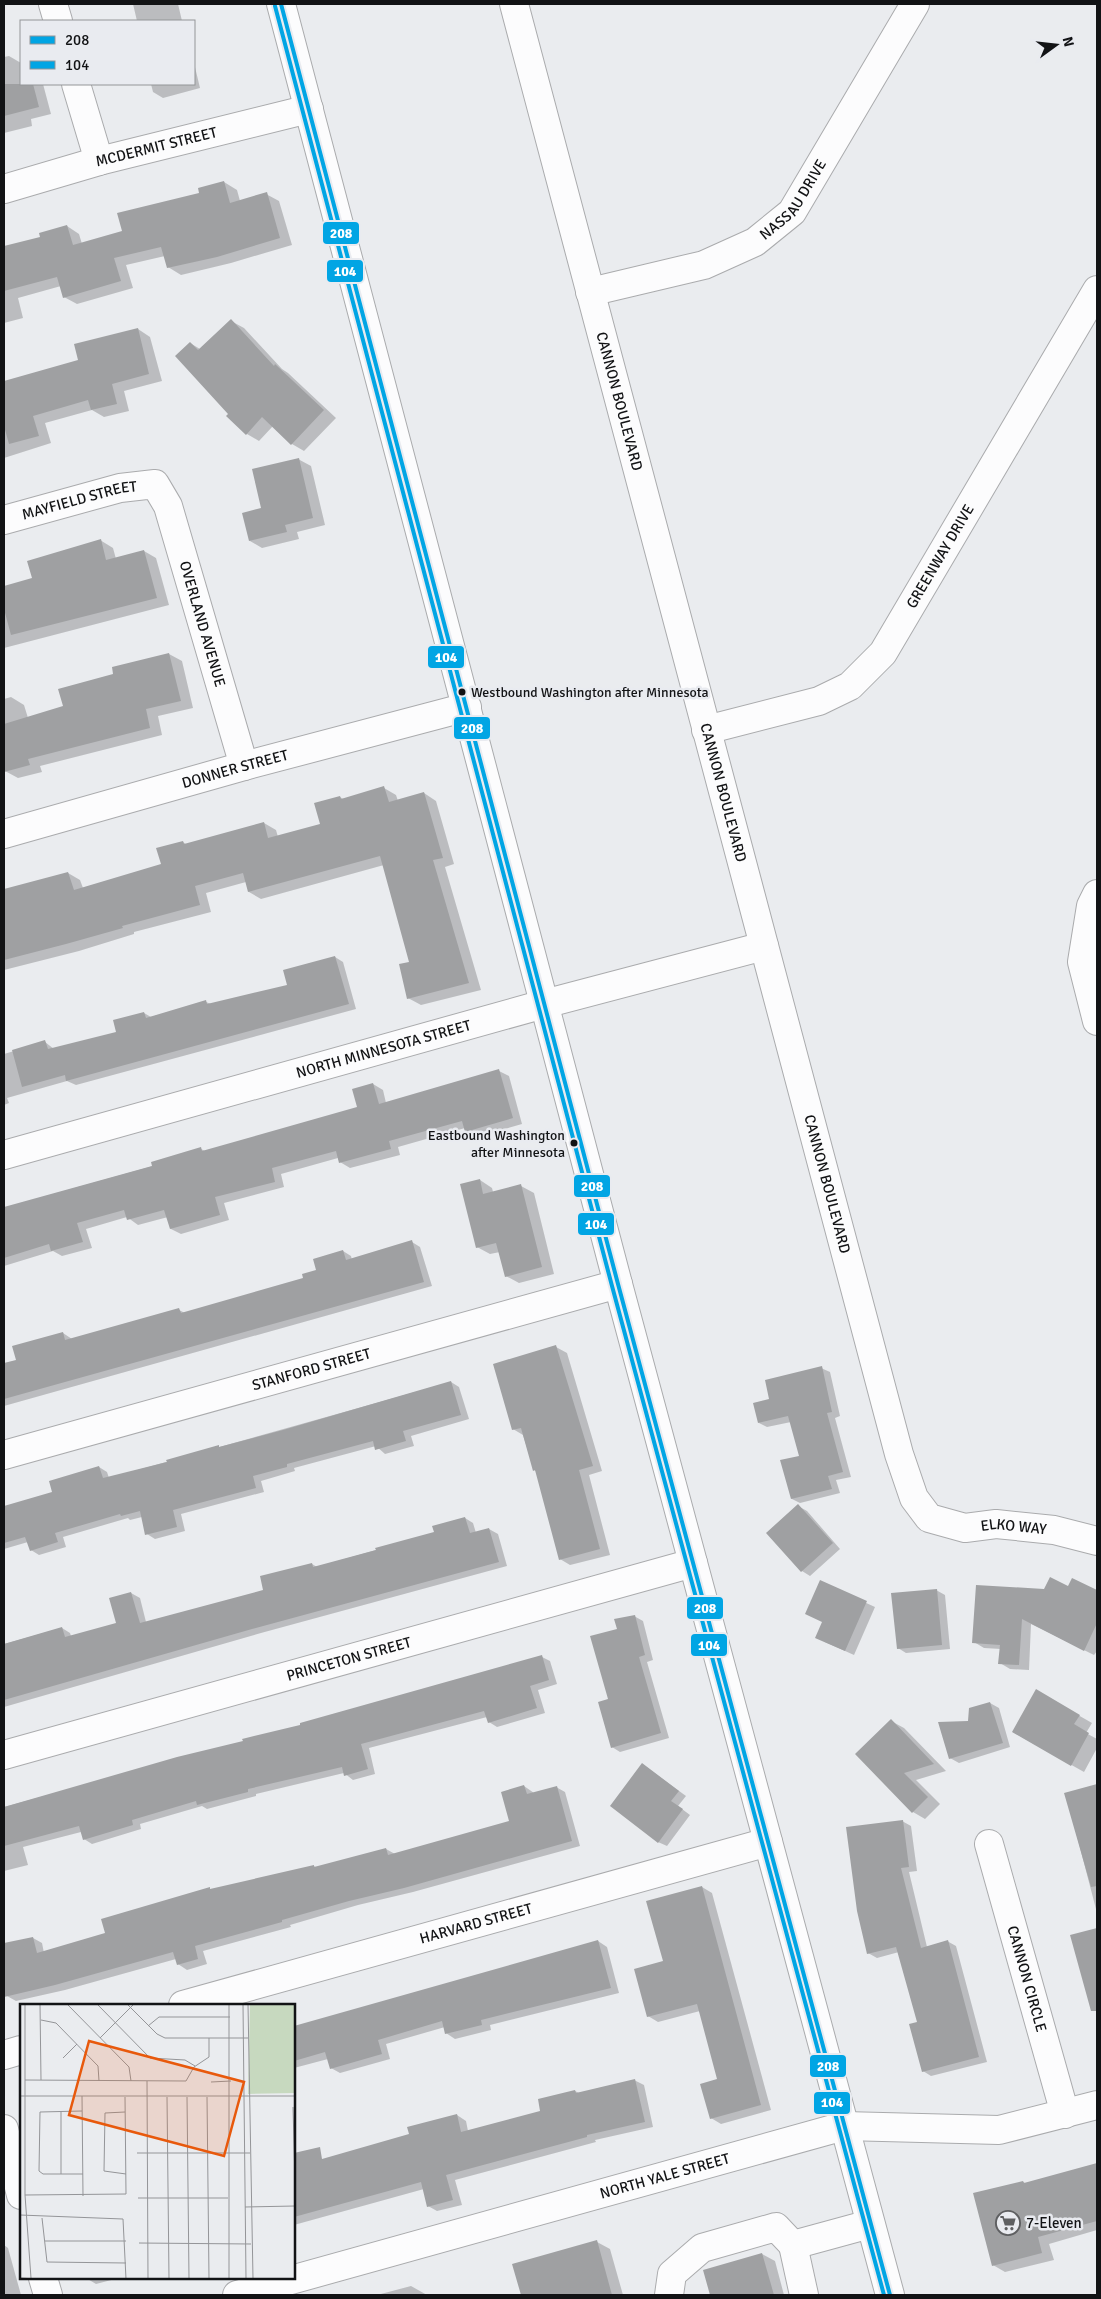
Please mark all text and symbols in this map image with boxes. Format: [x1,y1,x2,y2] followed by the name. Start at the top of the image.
[20,20,195,85] legend
[1031,20,1081,70] north arrow
[65,31,89,49] text: 208
[1059,35,1078,49] text: N
[65,56,89,74] text: 104
[94,123,219,171] street label: MCDERMIT STREET
[756,156,830,244] street label: NASSAU DRIVE
[322,221,360,245] line badge: 208
[330,225,353,242] text: 208
[326,259,364,283] line badge: 104
[334,263,357,280] text: 104
[592,330,647,473] street label: CANNON BOULEVARD
[20,477,138,524] street label: MAYFIELD STREET
[902,501,978,612] street label: GREENWAY DRIVE
[176,559,229,689] street label: OVERLAND AVENUE
[427,645,465,669] line badge: 104
[435,649,458,666] text: 104
[471,684,709,701] place label: Westbound Washington after Minnesota
[457,687,467,697] marker: Westbound Washington after Minnesota
[453,716,491,740] line badge: 208
[461,720,484,737] text: 208
[696,721,750,864] street label: CANNON BOULEVARD
[180,746,291,792] street label: DONNER STREET
[294,1016,473,1082] street label: NORTH MINNESOTA STREET
[800,1113,854,1255] street label: CANNON BOULEVARD
[428,1127,565,1161] place label: Eastbound Washington after Minnesota
[569,1138,579,1148] marker: Eastbound Washington after Minnesota
[573,1174,611,1198] line badge: 208
[581,1178,604,1195] text: 208
[577,1212,615,1236] line badge: 104
[585,1216,608,1233] text: 104
[250,1344,373,1394] street label: STANFORD STREET
[979,1515,1048,1538] street label: ELKO WAY
[686,1596,724,1620] line badge: 208
[694,1600,717,1617] text: 208
[284,1633,414,1685] street label: PRINCETON STREET
[690,1633,728,1657] line badge: 104
[698,1637,721,1654] text: 104
[418,1899,535,1948] street label: HARVARD STREET
[1003,1924,1050,2034] street label: CANNON CIRCLE
[20,2004,295,2279] inset map
[809,2054,847,2078] line badge: 208
[817,2058,840,2075] text: 208
[813,2091,851,2115] line badge: 104
[821,2094,844,2111] text: 104
[598,2149,732,2203] street label: NORTH YALE STREET
[995,2210,1021,2236] supermarket icon: 7-Eleven
[1026,2214,1082,2232] place label: 7-Eleven

